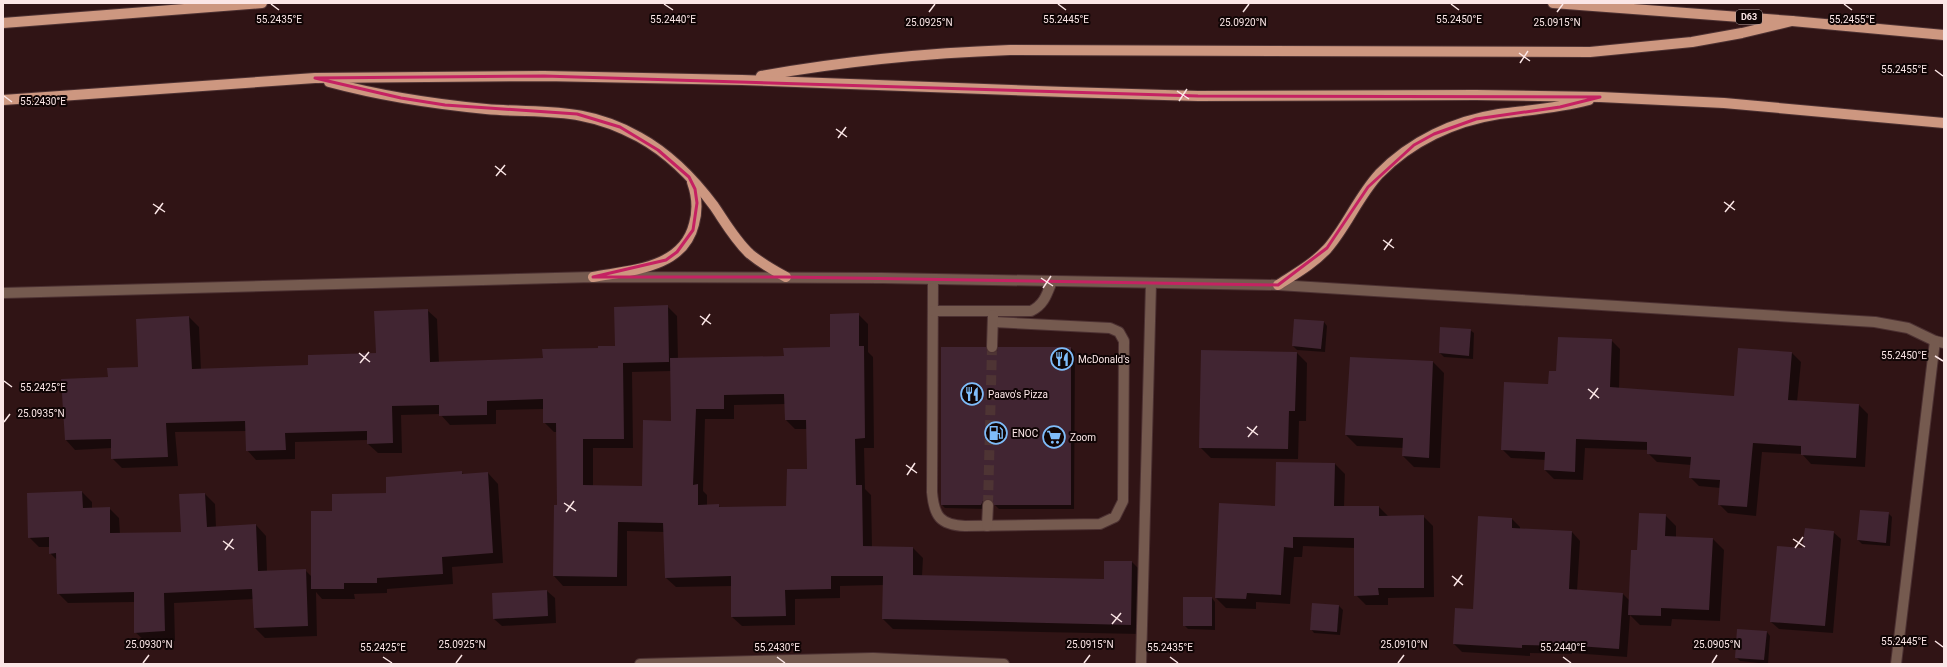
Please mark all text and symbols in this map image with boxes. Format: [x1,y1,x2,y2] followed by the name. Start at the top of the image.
[1736,10,1762,24] road number: D63
[256,14,302,25] text: 55.2435°E
[650,14,696,25] text: 55.2440°E
[1043,14,1089,25] text: 55.2445°E
[1436,14,1482,25] text: 55.2450°E
[1829,14,1875,25] text: 55.2455°E
[905,17,953,28] text: 25.0925°N
[1219,17,1267,28] text: 25.0920°N
[1533,17,1581,28] text: 25.0915°N
[1881,64,1927,75] text: 55.2455°E
[20,96,66,107] text: 55.2430°E
[1049,346,1075,372] restaurant icon: McDonald's
[1881,350,1927,361] text: 55.2450°E
[1078,354,1130,365] place label: McDonald's
[959,381,985,407] restaurant icon: Paavo's Pizza
[20,382,66,393] text: 55.2425°E
[988,389,1048,400] place label: Paavo's Pizza
[17,408,65,419] text: 25.0935°N
[983,420,1009,446] fuel station icon: ENOC
[1041,424,1067,450] supermarket icon: Zoom
[1012,428,1039,439] place label: ENOC
[1070,432,1096,443] place label: Zoom
[1881,636,1927,647] text: 55.2445°E
[125,639,173,650] text: 25.0930°N
[438,639,486,650] text: 25.0925°N
[1066,639,1114,650] text: 25.0915°N
[1380,639,1428,650] text: 25.0910°N
[1693,639,1741,650] text: 25.0905°N
[360,642,406,653] text: 55.2425°E
[754,642,800,653] text: 55.2430°E
[1147,642,1193,653] text: 55.2435°E
[1540,642,1586,653] text: 55.2440°E

